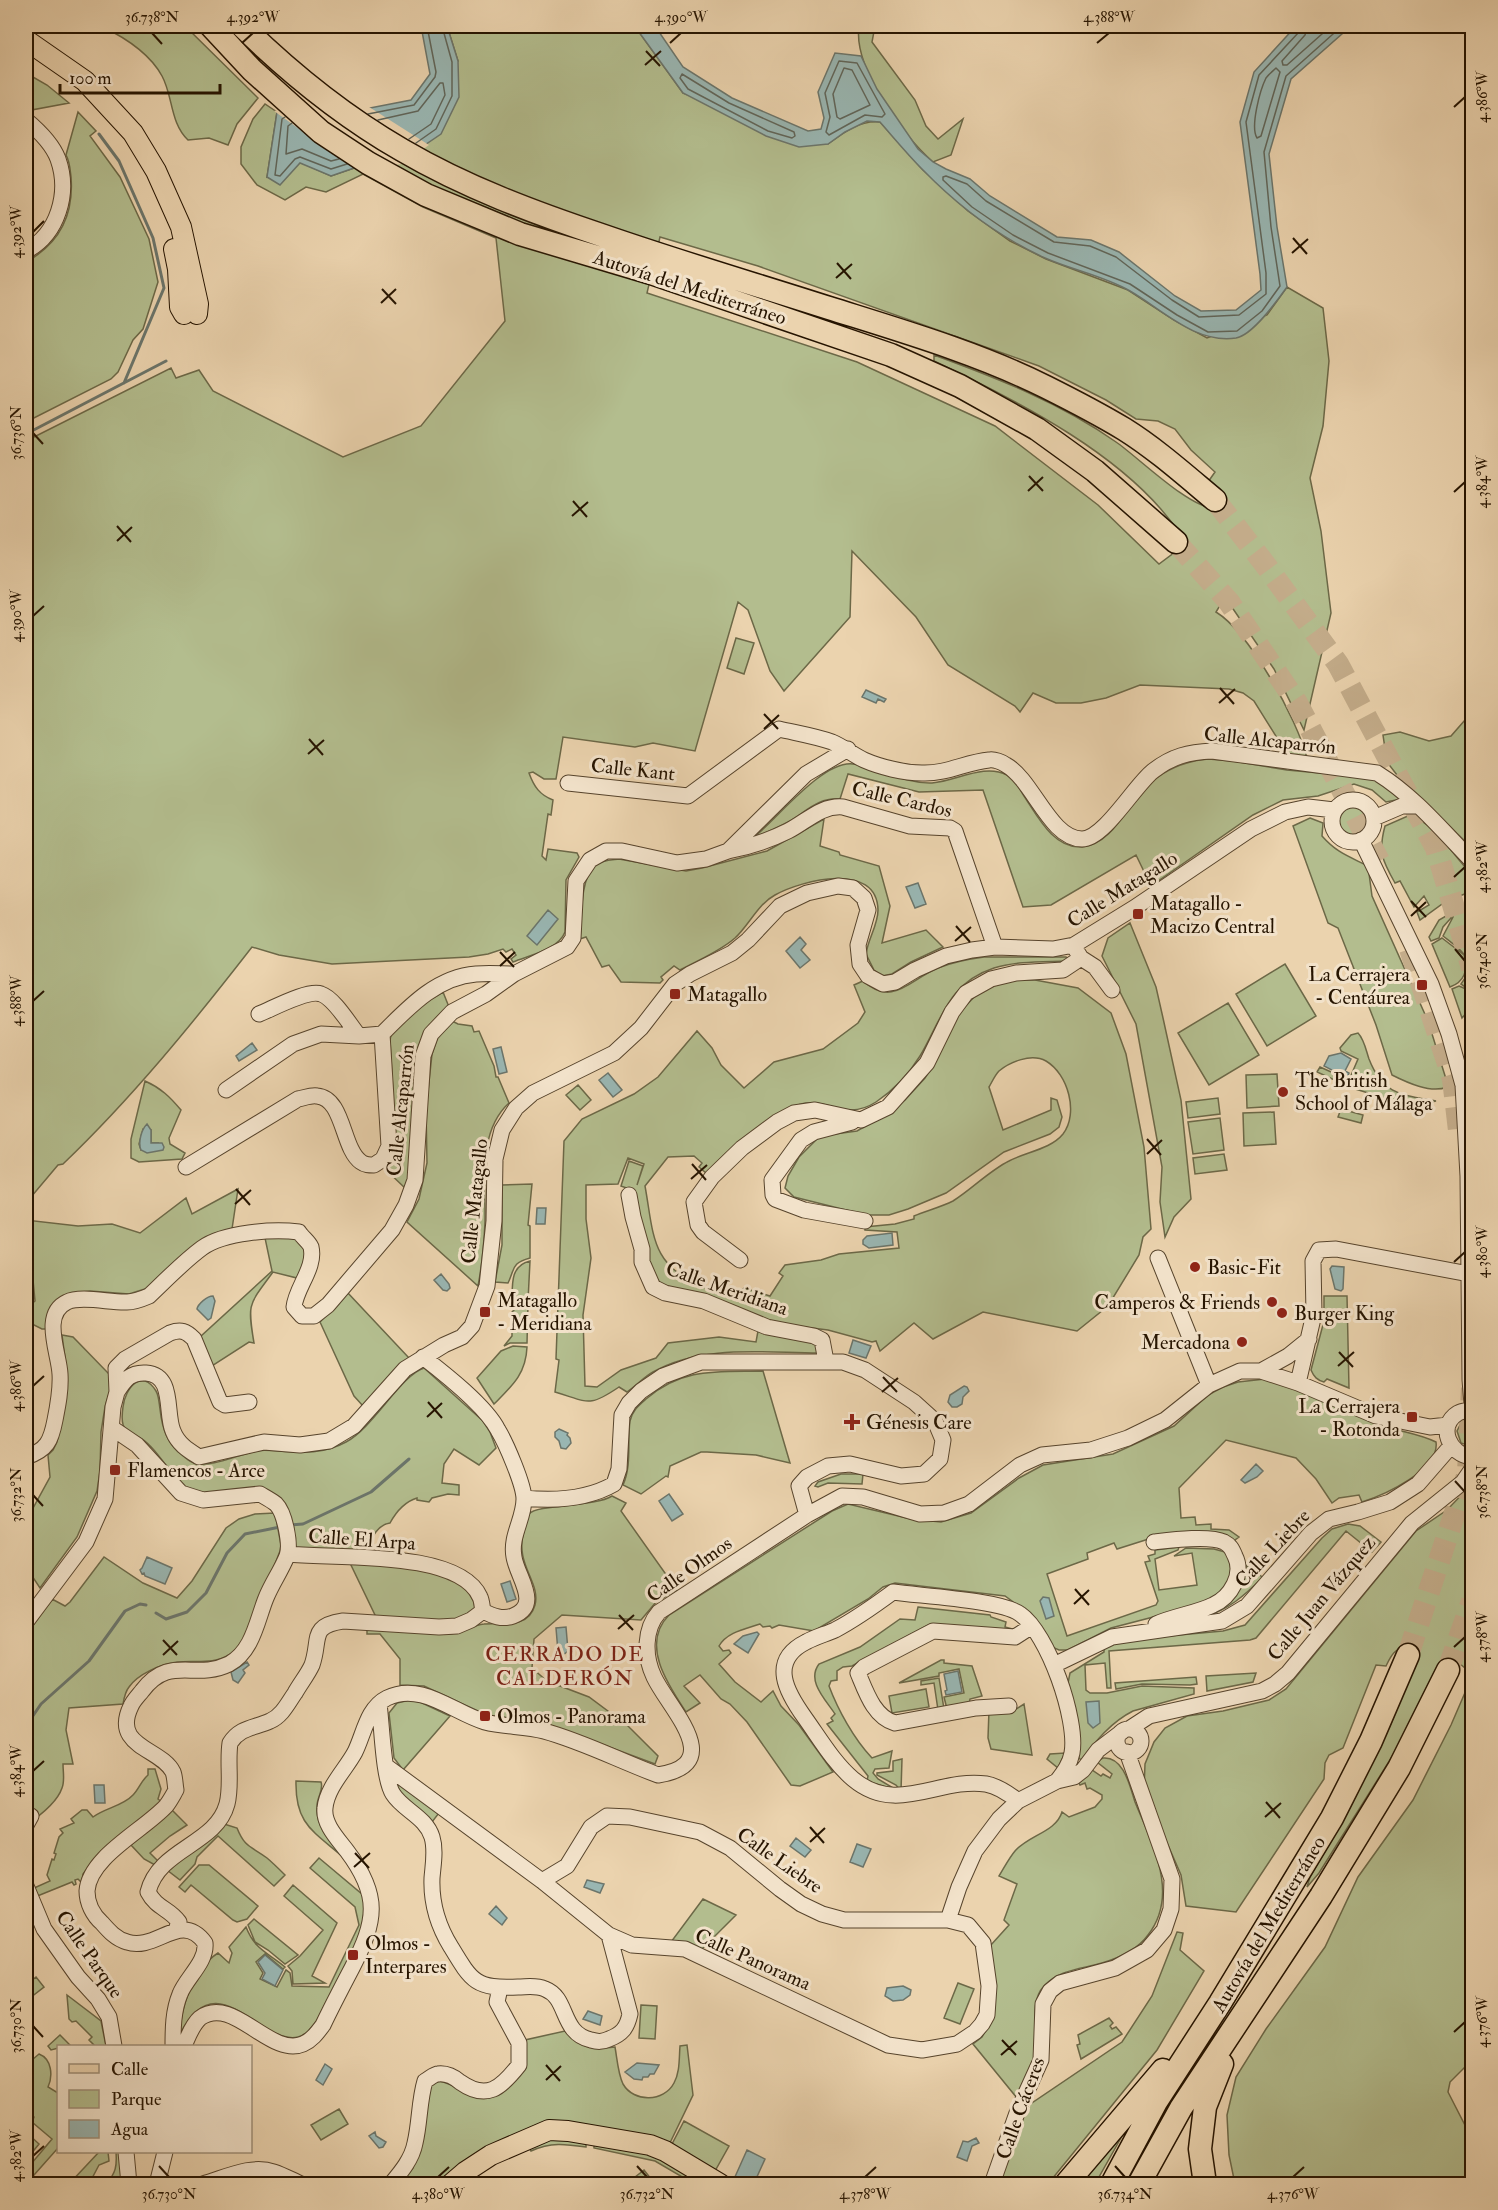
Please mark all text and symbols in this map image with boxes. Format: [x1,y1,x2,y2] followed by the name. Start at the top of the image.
[125,8,180,27] text: 36.738°N
[227,8,280,27] text: 4.392°W
[655,8,708,27] text: 4.390°W
[1083,8,1136,27] text: 4.388°W
[60,57,220,95] scale bar
[69,67,112,90] text: 100 m
[1473,70,1492,123] text: 4.386°W
[7,205,26,258] text: 4.392°W
[589,244,789,330] street label: Autovía del Mediterráneo
[7,405,26,460] text: 36.736°N
[1473,455,1492,508] text: 4.384°W
[7,589,26,643] text: 4.390°W
[1203,721,1337,761] street label: Calle Alcaparrón
[590,753,677,786] street label: Calle Kant
[849,776,955,823] street label: Calle Cardos
[1473,840,1492,893] text: 4.382°W
[1062,846,1182,933] street label: Calle Matagallo
[1150,891,1275,939] place label: Matagallo - Macizo Central
[1131,907,1145,921] marker: Matagallo - Macizo Central
[1473,932,1492,989] text: 36.740°N
[1308,962,1411,1010] place label: La Cerrajera - Centáurea
[7,974,26,1027] text: 4.388°W
[1415,978,1429,992] marker: La Cerrajera - Centáurea
[687,982,767,1007] place label: Matagallo
[668,987,682,1001] marker: Matagallo
[381,1043,421,1177] street label: Calle Alcaparrón
[1295,1068,1433,1116] place label: The British School of Málaga
[1276,1085,1290,1099] marker: The British School of Málaga
[456,1137,493,1265] street label: Calle Matagallo
[1473,1225,1492,1278] text: 4.380°W
[1207,1255,1282,1280] place label: Basic-Fit
[662,1256,792,1321] street label: Calle Meridiana
[1188,1260,1202,1274] marker: Basic-Fit
[497,1288,592,1336] place label: Matagallo - Meridiana
[1094,1290,1260,1316] place label: Camperos & Friends
[1265,1295,1279,1309] marker: Camperos & Friends
[1294,1301,1395,1326] place label: Burger King
[478,1305,492,1319] marker: Matagallo - Meridiana
[1275,1306,1289,1320] marker: Burger King
[1141,1330,1231,1355] place label: Mercadona
[1235,1335,1249,1349] marker: Mercadona
[7,1359,26,1412] text: 4.386°W
[1298,1394,1401,1442] place label: La Cerrajera - Rotonda
[866,1410,972,1435] place label: Génesis Care
[1405,1410,1419,1424] marker: La Cerrajera - Rotonda
[843,1413,861,1431] marker: Génesis Care
[127,1458,265,1483] place label: Flamencos - Arce
[108,1463,122,1477] marker: Flamencos - Arce
[1473,1464,1492,1519] text: 36.738°N
[7,1467,26,1522] text: 36.732°N
[1229,1504,1315,1593] street label: Calle Liebre
[307,1523,417,1557] street label: Calle El Arpa
[1262,1530,1381,1666] street label: Calle Juan Vázquez
[642,1531,737,1608] street label: Calle Olmos
[1473,1610,1492,1663] text: 4.378°W
[485,1641,645,1692] district label: CERRADO DE CALDERÓN
[497,1704,647,1729] place label: Olmos - Panorama
[478,1709,492,1723] marker: Olmos - Panorama
[7,1744,26,1797] text: 4.384°W
[732,1822,827,1899] street label: Calle Liebre
[1205,1832,1331,2018] street label: Autovía del Mediterráneo
[50,1906,129,2003] street label: Calle Parque
[691,1923,815,1996] street label: Calle Panorama
[365,1931,447,1980] place label: Olmos - Interpares
[346,1948,360,1962] marker: Olmos - Interpares
[1473,1995,1492,2048] text: 4.376°W
[7,1998,26,2053] text: 36.730°N
[57,2045,252,2153] legend
[990,2053,1051,2163] street label: Calle Cáceres
[111,2058,149,2081] text: Calle
[111,2088,162,2111] text: Parque
[110,2118,149,2141] text: Agua
[7,2129,26,2182] text: 4.382°W
[142,2185,197,2204] text: 36.730°N
[412,2185,465,2204] text: 4.380°W
[620,2185,675,2204] text: 36.732°N
[839,2185,892,2204] text: 4.378°W
[1097,2185,1153,2204] text: 36.734°N
[1267,2185,1320,2204] text: 4.376°W

